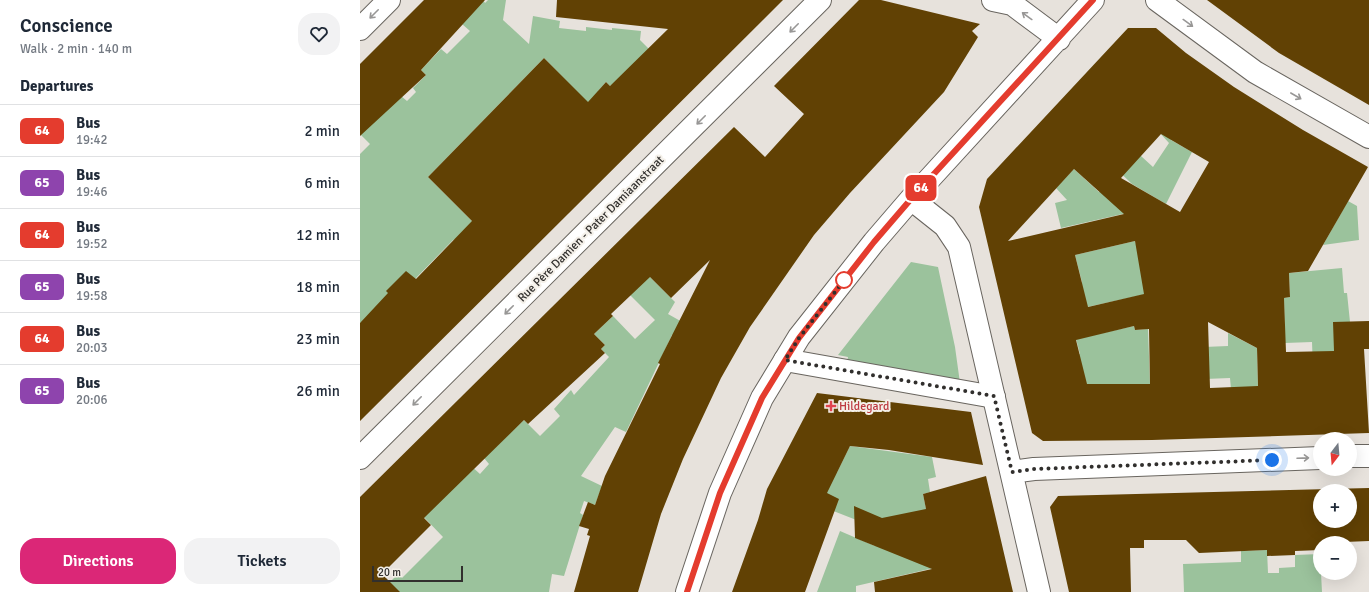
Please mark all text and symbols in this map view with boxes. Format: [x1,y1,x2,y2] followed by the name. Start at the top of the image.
[369,10,379,19] one-way arrow
[1022,12,1033,20] one-way arrow
[298,13,340,55] button: heart
[20,14,113,38] text: Conscience
[1183,19,1194,27] one-way arrow
[789,23,799,33] one-way arrow
[20,41,132,57] text: Walk · 2 min · 140 m
[20,77,93,95] text: Departures
[1290,92,1302,100] one-way arrow
[76,114,100,132] text: Bus
[696,115,706,125] one-way arrow
[34,122,50,139] text: 64
[304,122,340,140] text: 2 min
[76,132,108,148] text: 19:42
[515,153,667,305] street label: Rue Père Damien - Pater Damiaanstraat
[76,166,100,184] text: Bus
[34,174,50,191] text: 65
[304,174,340,192] text: 6 min
[903,175,939,201] line badge: 64
[913,179,929,196] text: 64
[76,184,108,200] text: 19:46
[76,218,100,236] text: Bus
[34,226,50,243] text: 64
[296,226,340,244] text: 12 min
[76,236,108,252] text: 19:52
[76,270,100,288] text: Bus
[835,271,853,289] unlabelled marker
[34,278,50,295] text: 65
[296,278,340,296] text: 18 min
[76,288,108,304] text: 19:58
[504,305,514,315] one-way arrow
[76,322,100,340] text: Bus
[34,330,50,347] text: 64
[296,330,340,348] text: 23 min
[76,340,108,356] text: 20:03
[76,374,100,392] text: Bus
[34,382,50,399] text: 65
[296,382,340,400] text: 26 min
[76,392,108,408] text: 20:06
[412,396,422,406] one-way arrow
[839,399,889,414] place label: Hildegard
[826,401,836,411] marker: Hildegard
[1313,432,1357,476] north arrow
[1313,432,1357,580] map controls
[1262,450,1282,470] your location
[1296,455,1309,462] one-way arrow
[1313,484,1357,528] button: +
[1313,536,1357,580] button: −
[20,538,176,584] button: Directions
[184,538,340,584] button: Tickets
[372,564,463,583] scale bar
[378,566,401,579] text: 20 m

